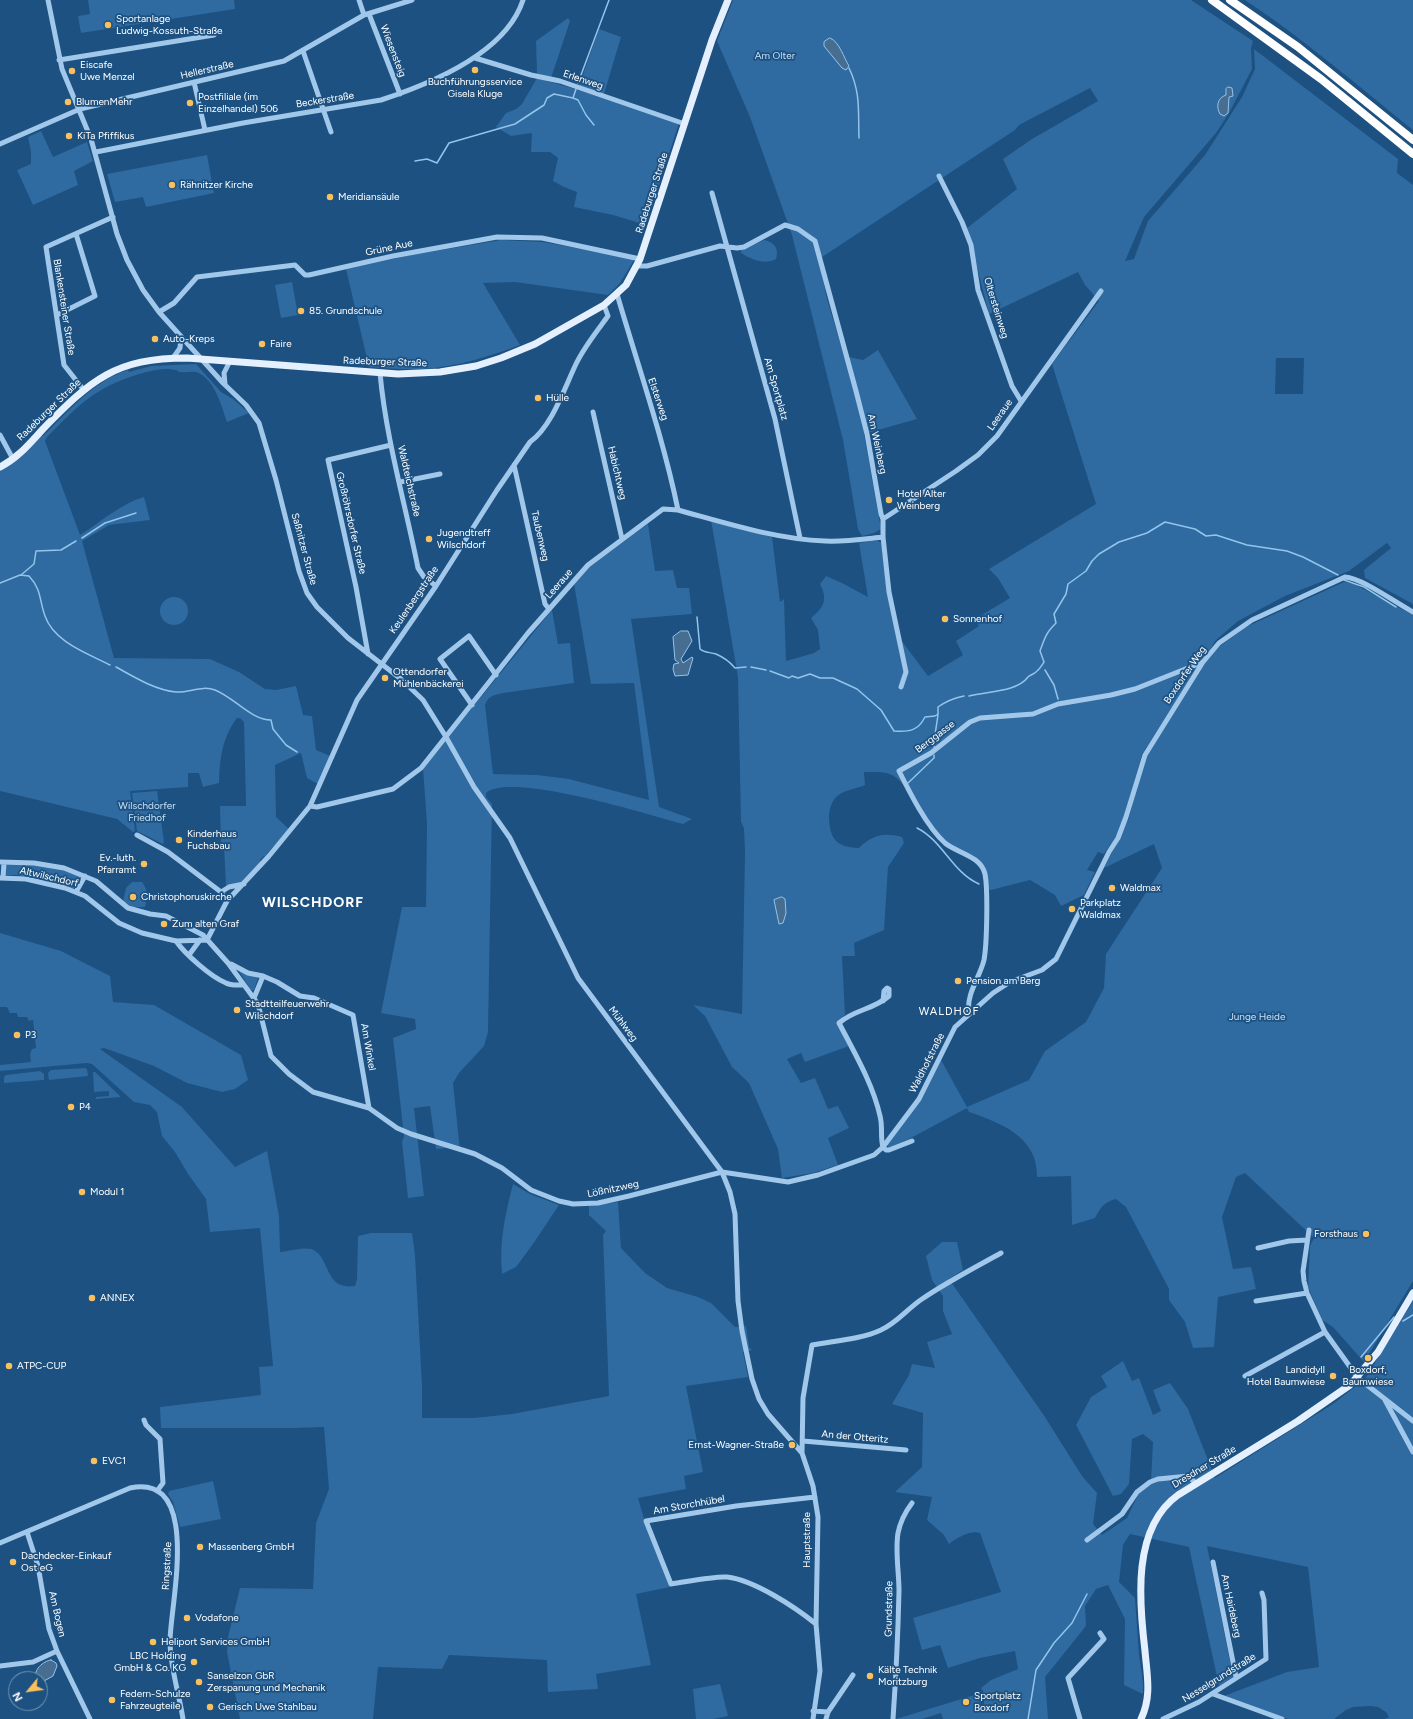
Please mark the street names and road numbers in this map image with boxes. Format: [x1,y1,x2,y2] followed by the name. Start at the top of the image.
[378,23,408,79] street label: Wiesensteig
[179,58,235,82] street label: Hellerstraße
[561,68,605,92] street label: Erlenweg
[295,89,355,111] street label: Beckerstraße
[633,151,671,235] street label: Radeburger Straße
[364,237,414,259] street label: Grüne Aue
[50,258,78,356] street label: Blankensteiner Straße
[981,276,1011,340] street label: Oltersteinweg
[343,355,427,369] street label: Radeburger Straße
[761,356,791,422] street label: Am Sportplatz
[15,376,83,444] street label: Radeburger Straße
[645,376,671,422] street label: Elsterweg
[985,397,1015,433] street label: Leeraue
[865,413,889,475] street label: Am Weinberg
[395,444,423,518] street label: Waldteichstraße
[605,445,629,501] street label: Habichtweg
[333,471,369,575] street label: Großröhrsdorfer Straße
[528,510,552,562] street label: Taubenweg
[289,512,319,586] street label: Saßnitzer Straße
[387,564,441,636] street label: Keulenbergstraße
[543,567,575,601] street label: Leeraue
[1161,644,1209,706] street label: Boxdorfer Weg
[913,718,957,756] street label: Berggasse
[19,864,79,890] street label: Altwilschdorf
[606,1004,640,1044] street label: Mühlweg
[358,1022,378,1072] street label: Am Winkel
[907,1031,947,1095] street label: Waldhofstraße
[586,1178,640,1200] street label: Lößnitzweg
[821,1428,889,1446] street label: An der Otteritz
[1170,1443,1238,1491] street label: Dresdner Straße
[652,1493,726,1517] street label: Am Storchhübel
[801,1512,813,1568] street label: Hauptstraße
[160,1542,174,1590] street label: Ringstraße
[1218,1573,1244,1639] street label: Am Haideberg
[883,1581,895,1637] street label: Grundstraße
[46,1590,68,1638] street label: Am Bogen
[1180,1651,1258,1705] street label: Nesselgrundstraße

